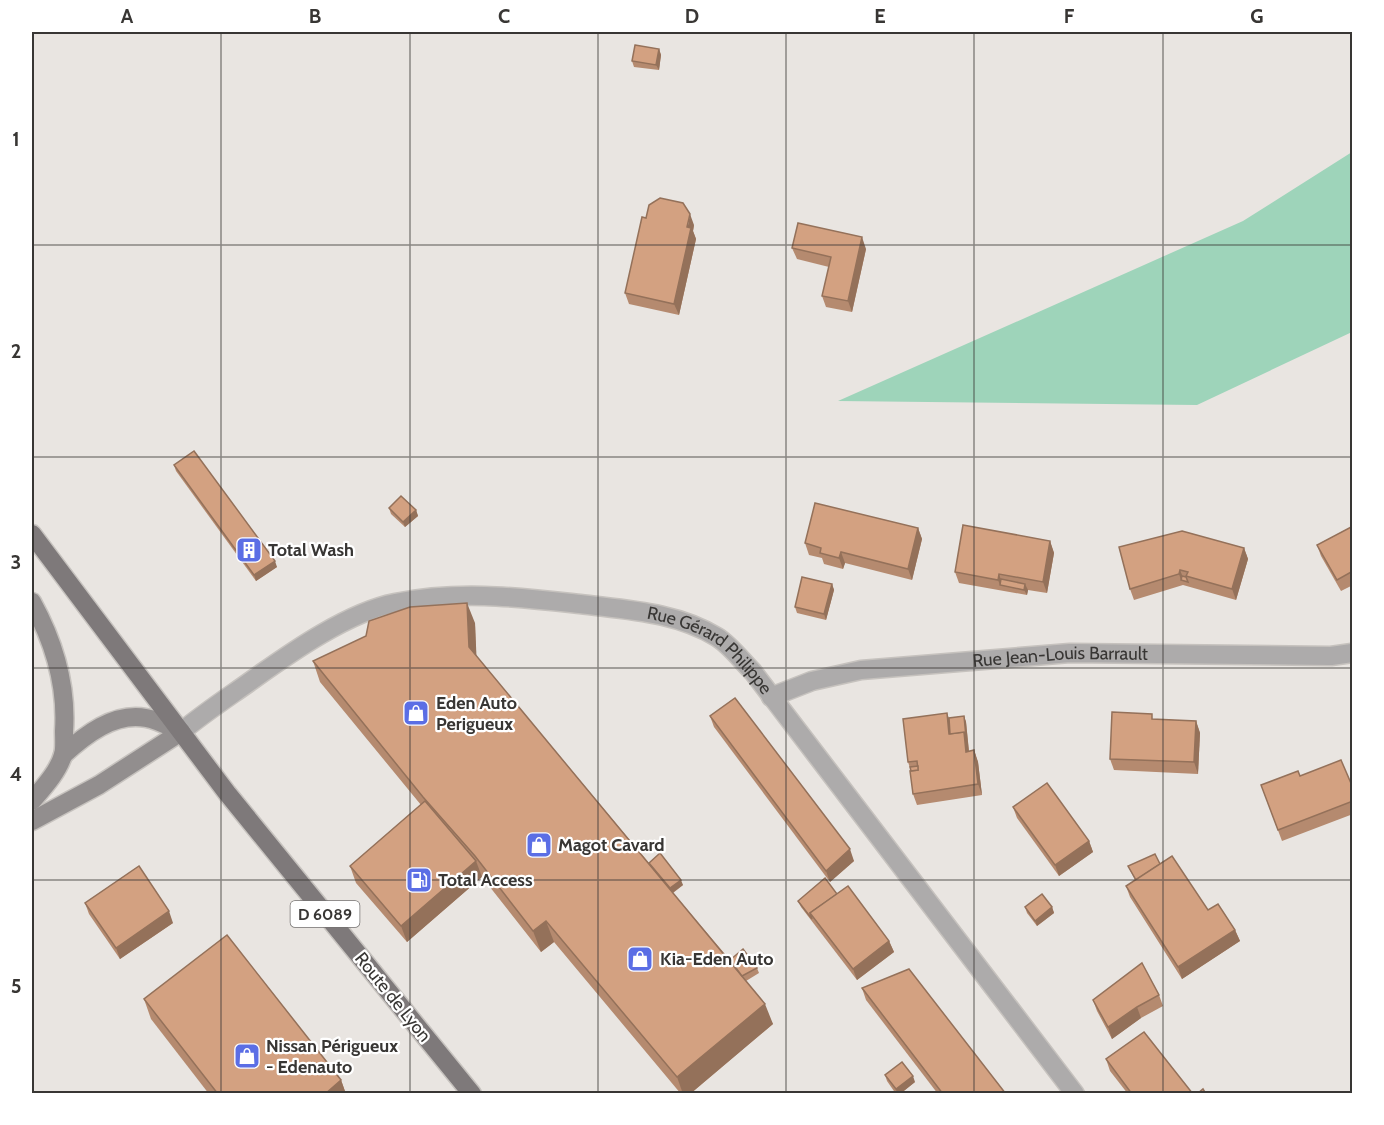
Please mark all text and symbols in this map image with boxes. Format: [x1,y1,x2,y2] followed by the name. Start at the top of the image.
[121,4,134,28] text: A
[309,4,321,28] text: B
[498,4,510,28] text: C
[685,4,699,28] text: D
[874,4,886,28] text: E
[1064,4,1075,28] text: F
[1250,4,1264,28] text: G
[12,127,20,151] text: 1
[11,339,21,363] text: 2
[234,535,264,565] building icon: Total Wash
[268,539,354,561] place label: Total Wash
[11,550,21,574] text: 3
[645,602,777,699] street label: Rue Gérard Philippe
[972,642,1148,672] street label: Rue Jean-Louis Barrault
[436,692,517,735] place label: Eden Auto Perigueux
[401,698,431,728] shop icon: Eden Auto Perigueux
[10,762,22,786] text: 4
[524,830,554,860] shop icon: Magot Cavard
[558,834,665,856] place label: Magot Cavard
[404,865,434,895] fuel station icon: Total Access
[438,869,533,891] place label: Total Access
[290,901,360,927] road number: D 6089
[625,944,655,974] shop icon: Kia-Eden Auto
[350,948,436,1046] street label: Route de Lyon
[660,948,774,970] place label: Kia-Eden Auto
[11,974,21,998] text: 5
[266,1035,398,1078] place label: Nissan Périgueux - Edenauto
[232,1041,262,1071] shop icon: Nissan Périgueux - Edenauto

